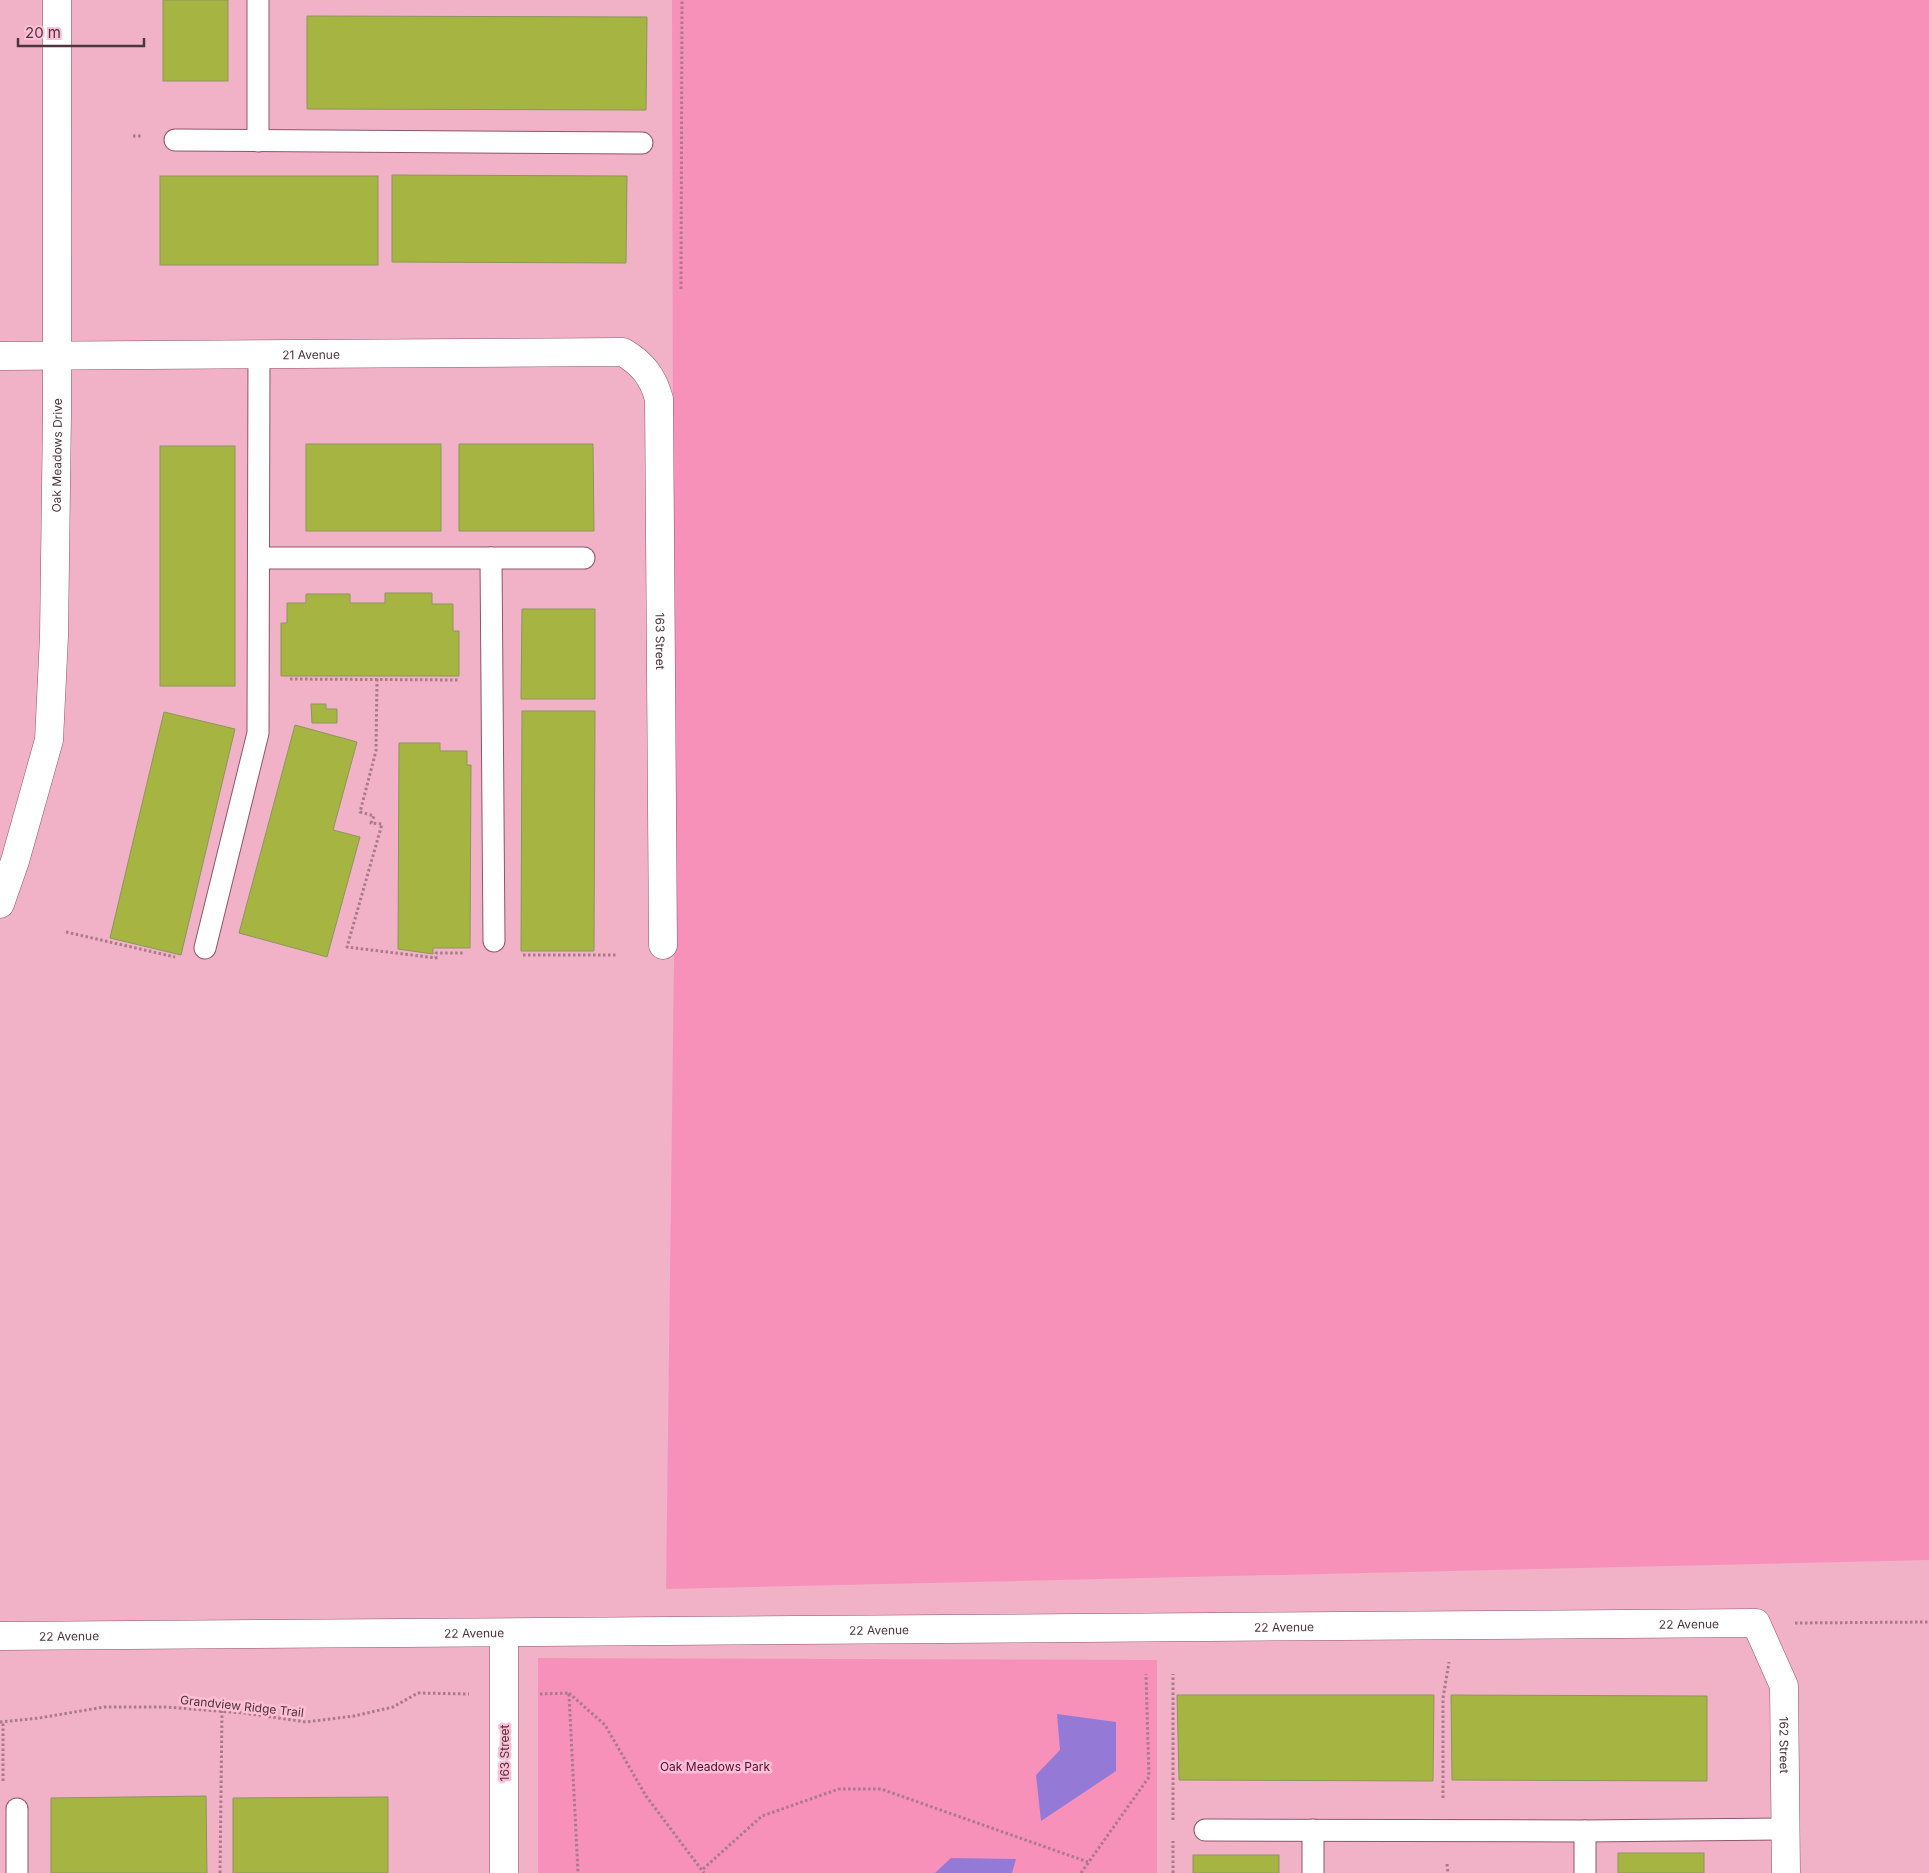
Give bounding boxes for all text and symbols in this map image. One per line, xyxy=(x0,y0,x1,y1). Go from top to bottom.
scale bar xyxy=(18,15,144,47)
text: 20 m xyxy=(25,23,61,42)
street label: 21 Avenue xyxy=(282,346,340,362)
street label: Oak Meadows Drive xyxy=(48,398,65,513)
street label: 163 Street xyxy=(653,612,668,670)
street label: 22 Avenue xyxy=(1659,1616,1719,1631)
street label: 22 Avenue xyxy=(1254,1619,1314,1634)
street label: 22 Avenue xyxy=(849,1622,909,1637)
street label: 22 Avenue xyxy=(444,1625,504,1640)
street label: 22 Avenue xyxy=(39,1628,99,1643)
street label: Grandview Ridge Trail xyxy=(179,1692,305,1720)
street label: 162 Street xyxy=(1777,1716,1792,1774)
street label: 163 Street xyxy=(497,1724,512,1781)
park label: Oak Meadows Park xyxy=(660,1759,770,1774)

